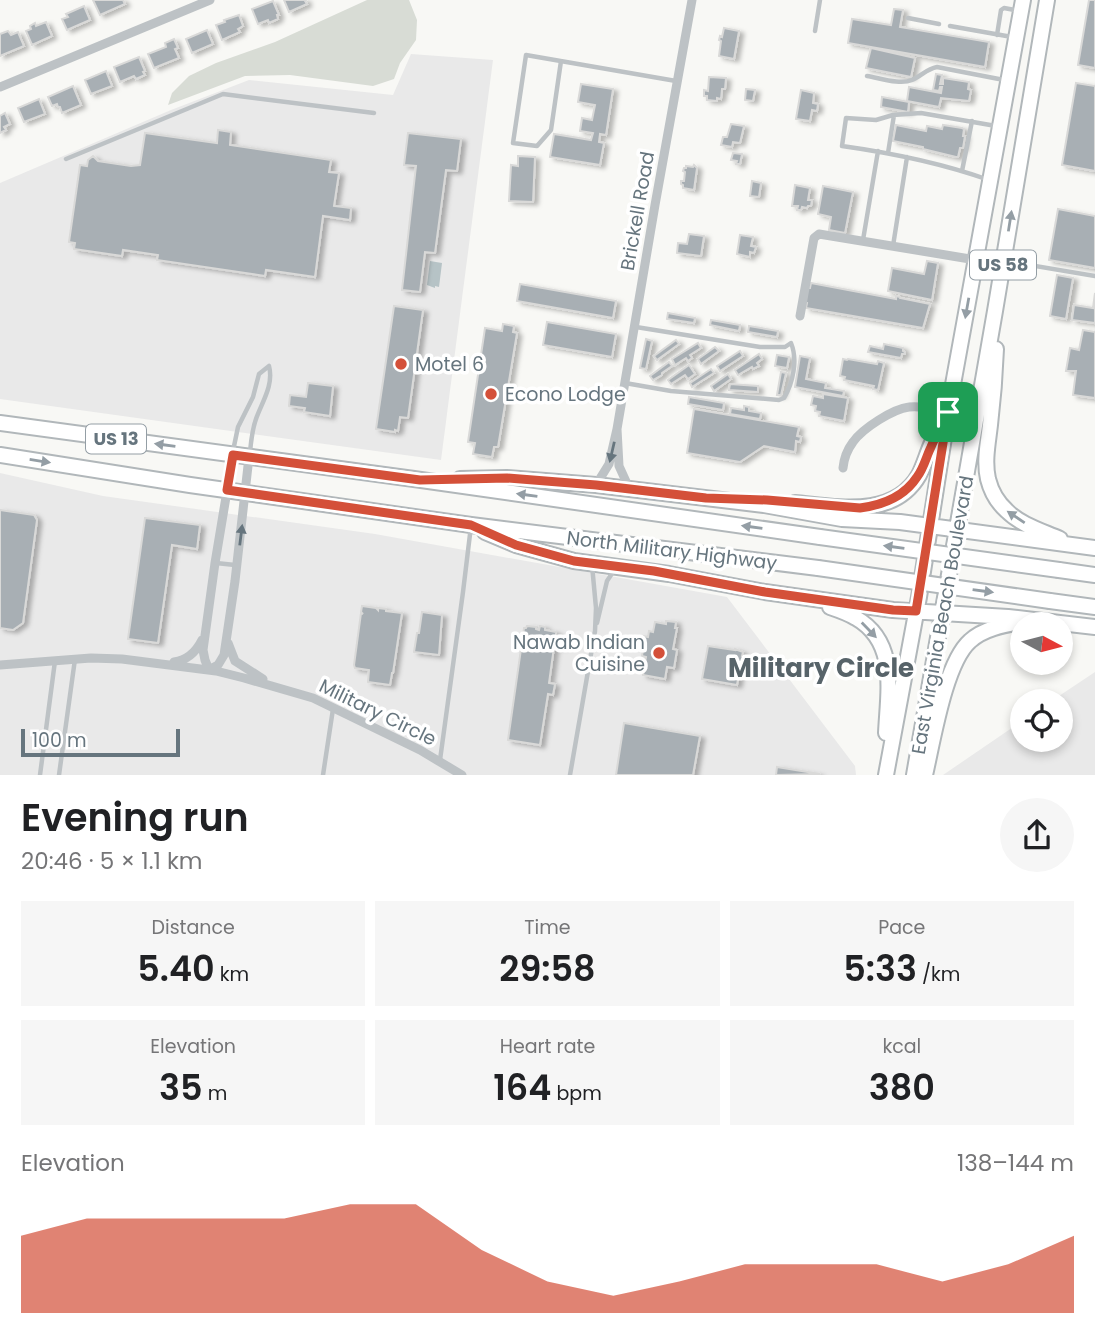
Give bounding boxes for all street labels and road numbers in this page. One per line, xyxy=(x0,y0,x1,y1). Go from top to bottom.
street label: Brickell Road xyxy=(614,149,661,273)
road number: US 58 xyxy=(970,250,1036,279)
road number: US 13 xyxy=(86,424,146,454)
street label: East Virginia Beach Boulevard xyxy=(905,474,980,756)
street label: North Military Highway xyxy=(565,524,779,577)
street label: Military Circle xyxy=(315,672,441,753)

